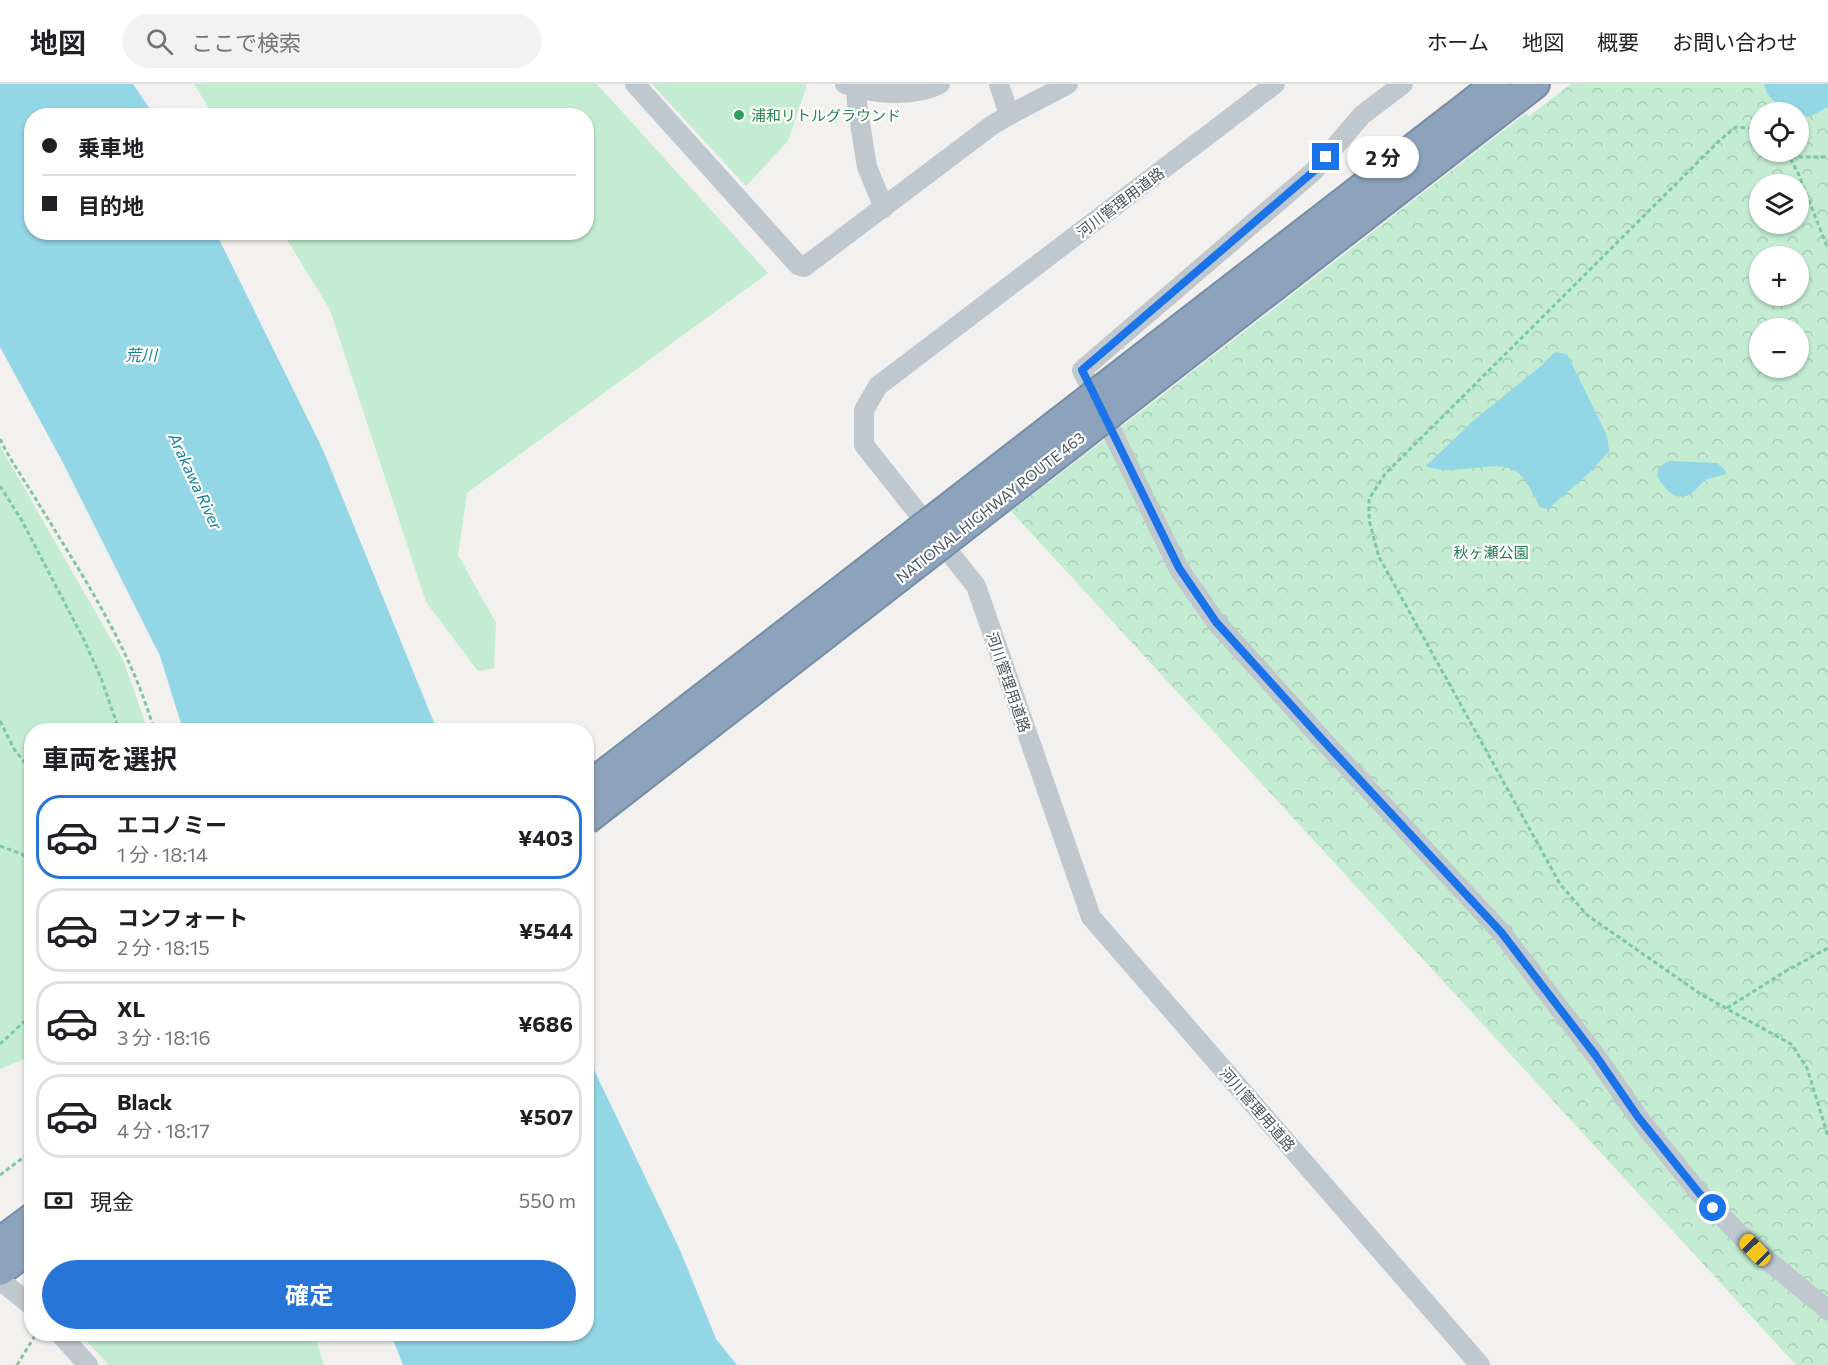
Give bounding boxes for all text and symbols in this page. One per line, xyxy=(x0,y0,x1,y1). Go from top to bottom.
search box xyxy=(122,14,542,68)
text: 地図 xyxy=(30,25,86,59)
icon: search xyxy=(143,25,176,58)
text: ここで検索 xyxy=(191,29,301,56)
text: ホーム xyxy=(1427,29,1489,54)
text: 地図 xyxy=(1522,29,1564,54)
text: 概要 xyxy=(1597,29,1639,54)
text: お問い合わせ xyxy=(1672,29,1798,54)
map controls xyxy=(1749,102,1809,378)
button: locate xyxy=(1749,102,1809,162)
place label: 浦和リトルグラウンド xyxy=(751,106,901,124)
marker: 浦和リトルグラウンド xyxy=(732,108,746,122)
text: 乗車地 xyxy=(78,134,144,161)
callout: 2 分 xyxy=(1347,136,1419,178)
route end xyxy=(1312,143,1339,170)
text: 2 分 xyxy=(1365,145,1401,169)
street label: 河川管理用道路 xyxy=(1073,163,1167,241)
button: layers xyxy=(1749,174,1809,234)
text: 目的地 xyxy=(78,192,144,219)
button: + xyxy=(1749,246,1809,306)
button: − xyxy=(1749,318,1809,378)
water label: 荒川 xyxy=(125,345,159,364)
street label: NATIONAL HIGHWAY ROUTE 463 xyxy=(892,428,1088,586)
water label: Arakawa River xyxy=(165,429,227,533)
park label: 秋ヶ瀬公園 xyxy=(1453,543,1529,561)
street label: 河川管理用道路 xyxy=(983,629,1035,735)
text: 車両を選択 xyxy=(42,742,177,775)
icon: car xyxy=(45,810,99,864)
text: エコノミー xyxy=(117,811,227,838)
text: ¥403 xyxy=(518,824,573,851)
text: 1 分 · 18:14 xyxy=(117,842,208,866)
icon: car xyxy=(45,903,99,957)
text: コンフォート xyxy=(117,904,248,931)
text: ¥544 xyxy=(519,917,573,944)
text: 2 分 · 18:15 xyxy=(117,935,210,959)
text: XL xyxy=(117,995,145,1022)
icon: car xyxy=(45,996,99,1050)
text: ¥686 xyxy=(518,1010,573,1037)
text: 3 分 · 18:16 xyxy=(117,1025,211,1049)
street label: 河川管理用道路 xyxy=(1217,1063,1299,1155)
text: Black xyxy=(117,1088,172,1115)
icon: car xyxy=(45,1089,99,1143)
text: ¥507 xyxy=(519,1103,573,1130)
text: 4 分 · 18:17 xyxy=(117,1118,210,1142)
icon: cash xyxy=(42,1184,75,1217)
text: 現金 xyxy=(90,1188,134,1215)
text: 550 m xyxy=(519,1188,576,1212)
route start xyxy=(1699,1194,1726,1221)
car xyxy=(1736,1231,1774,1269)
button: 確定 xyxy=(42,1260,576,1329)

